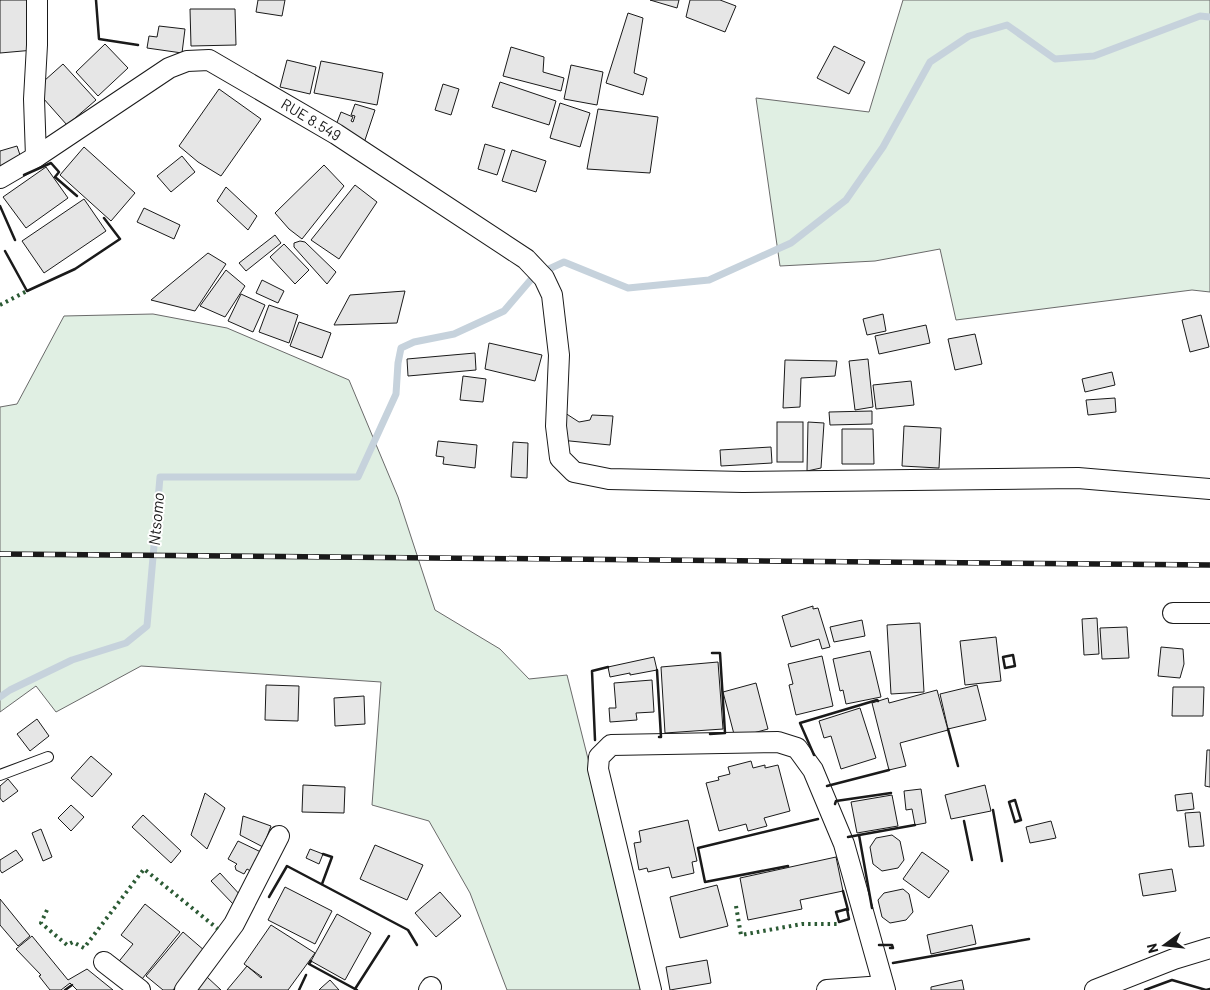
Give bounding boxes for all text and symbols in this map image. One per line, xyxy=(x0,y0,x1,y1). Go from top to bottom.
street label: RUE 8.549 xyxy=(278,94,345,144)
water label: Ntsomo xyxy=(144,492,167,546)
north arrow xyxy=(1140,920,1190,970)
text: N xyxy=(1143,942,1161,955)

